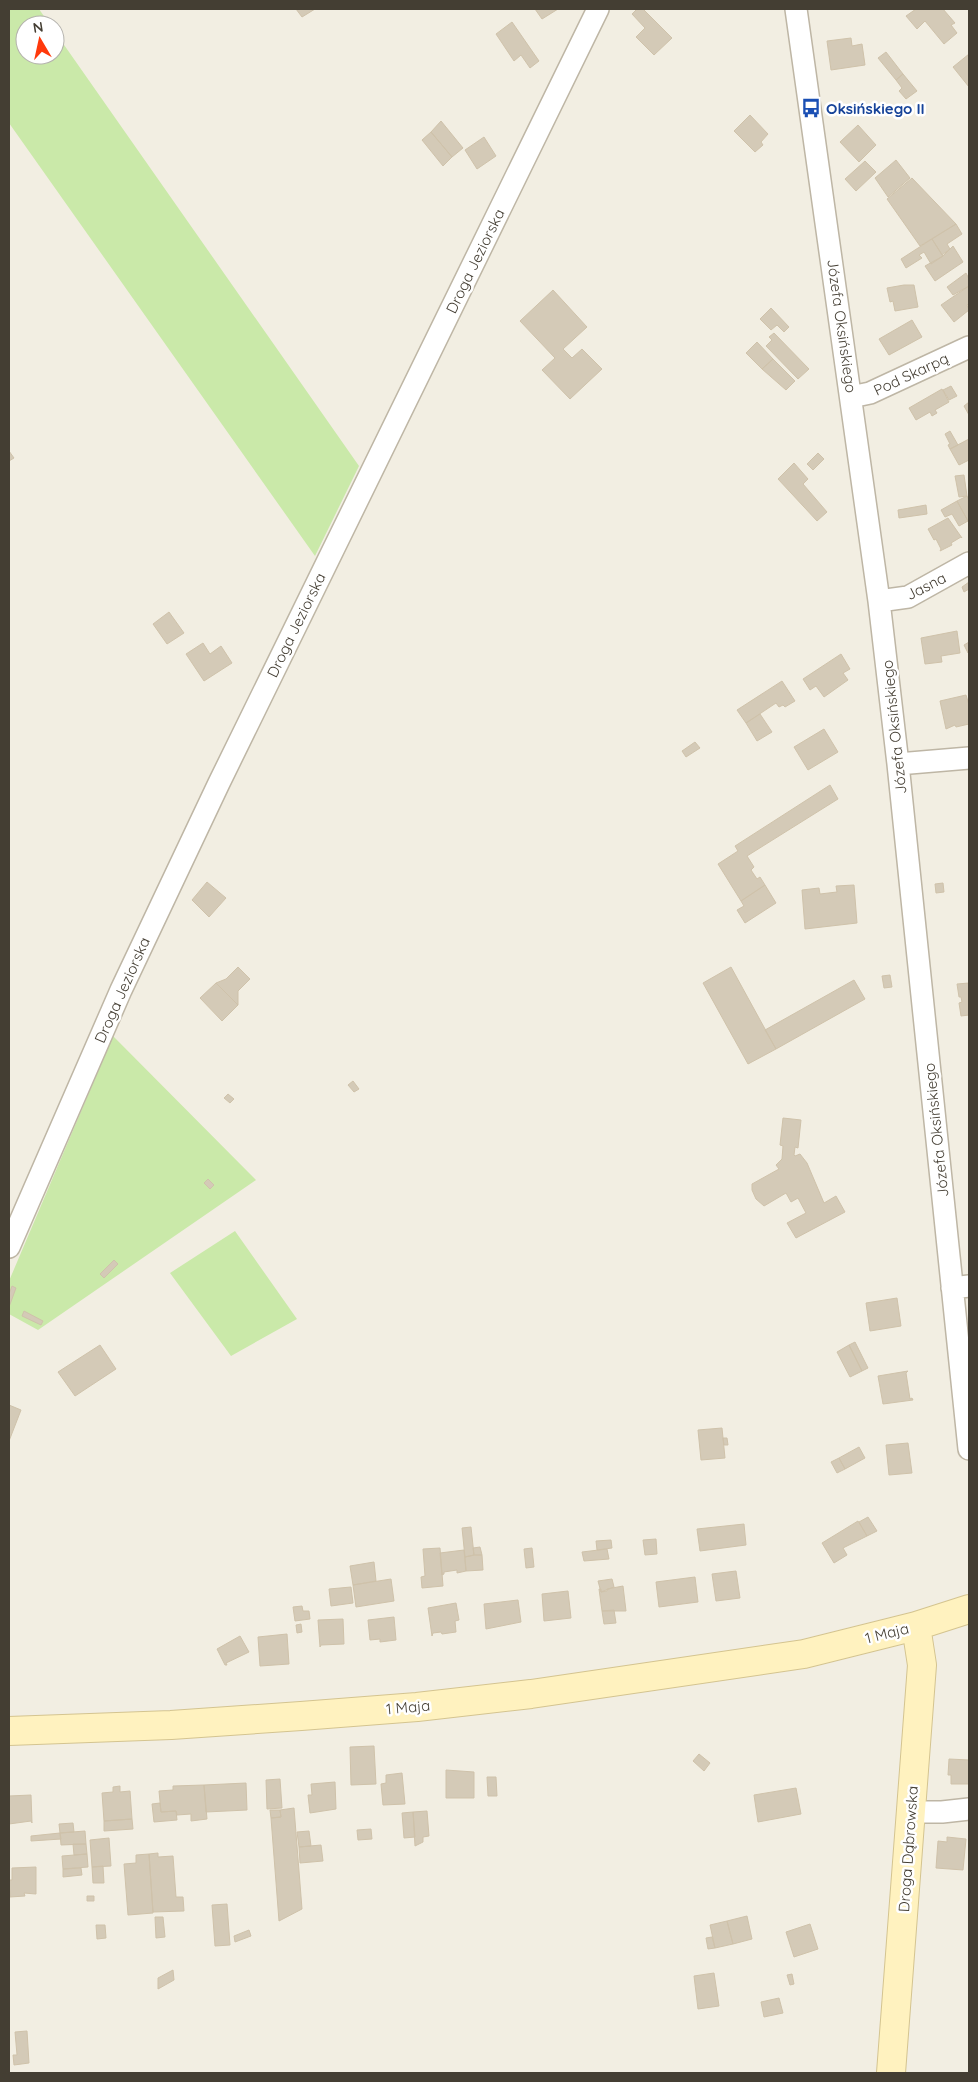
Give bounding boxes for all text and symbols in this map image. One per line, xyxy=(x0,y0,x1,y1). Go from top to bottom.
north arrow xyxy=(15,15,65,65)
text: N xyxy=(31,17,44,37)
bus stop icon: Oksińskiego II xyxy=(800,97,822,119)
place label: Oksińskiego II xyxy=(826,99,925,118)
street label: Droga Jeziorska xyxy=(441,206,509,316)
street label: Józefa Oksińskiego xyxy=(823,258,861,394)
street label: Pod Skarpą xyxy=(871,348,951,400)
street label: Jasna xyxy=(903,568,949,604)
street label: Droga Jeziorska xyxy=(262,570,330,680)
street label: Józefa Oksińskiego xyxy=(878,659,910,795)
street label: Droga Jeziorska xyxy=(90,934,154,1046)
street label: Józefa Oksińskiego xyxy=(920,1062,952,1198)
street label: 1 Maja xyxy=(863,1618,911,1648)
street label: 1 Maja xyxy=(385,1696,431,1718)
street label: Droga Dąbrowska xyxy=(894,1785,922,1913)

